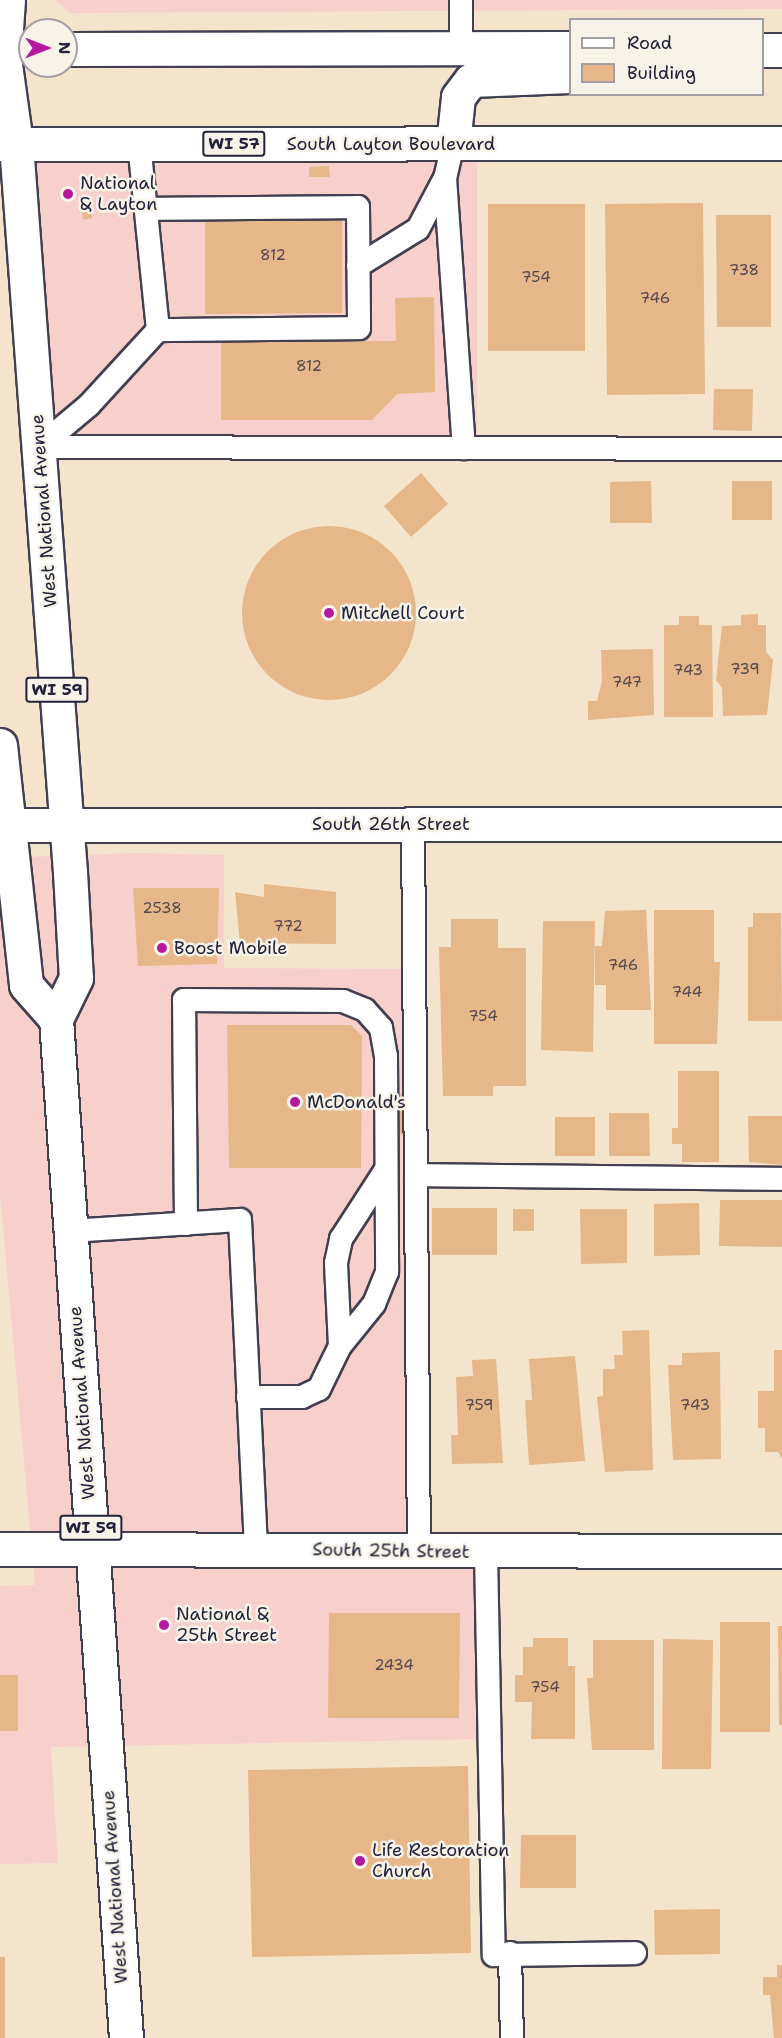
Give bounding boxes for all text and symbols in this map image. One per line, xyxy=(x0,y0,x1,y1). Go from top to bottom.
north arrow xyxy=(18,18,78,78)
legend xyxy=(569,18,764,96)
text: Road xyxy=(627,31,672,55)
text: N xyxy=(54,42,75,54)
text: Building xyxy=(627,61,696,85)
road number: WI 57 xyxy=(201,131,267,157)
street label: South Layton Boulevard xyxy=(287,133,495,155)
place label: National & Layton xyxy=(80,173,157,216)
marker: National & Layton xyxy=(61,187,75,201)
house number: 812 xyxy=(260,247,286,265)
house number: 738 xyxy=(729,262,759,280)
house number: 754 xyxy=(521,269,551,287)
house number: 746 xyxy=(640,290,670,308)
house number: 812 xyxy=(296,358,322,376)
street label: West National Avenue xyxy=(26,414,62,608)
place label: Mitchell Court xyxy=(341,602,465,624)
marker: Mitchell Court xyxy=(322,606,336,620)
house number: 739 xyxy=(730,661,760,679)
house number: 743 xyxy=(673,662,703,680)
house number: 747 xyxy=(612,674,642,692)
road number: WI 59 xyxy=(24,677,90,703)
street label: South 26th Street xyxy=(312,813,470,835)
house number: 2538 xyxy=(142,900,182,918)
house number: 772 xyxy=(273,918,303,936)
place label: Boost Mobile xyxy=(174,937,288,959)
marker: Boost Mobile xyxy=(155,941,169,955)
house number: 746 xyxy=(608,957,638,975)
house number: 744 xyxy=(672,984,702,1002)
house number: 754 xyxy=(468,1008,498,1026)
place label: McDonald's xyxy=(307,1091,406,1113)
marker: McDonald's xyxy=(288,1095,302,1109)
street label: West National Avenue xyxy=(64,1306,100,1500)
house number: 759 xyxy=(465,1397,493,1415)
house number: 743 xyxy=(680,1397,710,1415)
road number: WI 59 xyxy=(58,1515,124,1541)
street label: South 25th Street xyxy=(312,1539,470,1563)
place label: National & 25th Street xyxy=(176,1604,277,1646)
marker: National & 25th Street xyxy=(157,1618,171,1632)
house number: 2434 xyxy=(374,1657,414,1675)
house number: 754 xyxy=(530,1679,560,1697)
street label: West National Avenue xyxy=(97,1790,133,1984)
place label: Life Restoration Church xyxy=(372,1840,509,1882)
marker: Life Restoration Church xyxy=(353,1854,367,1868)

